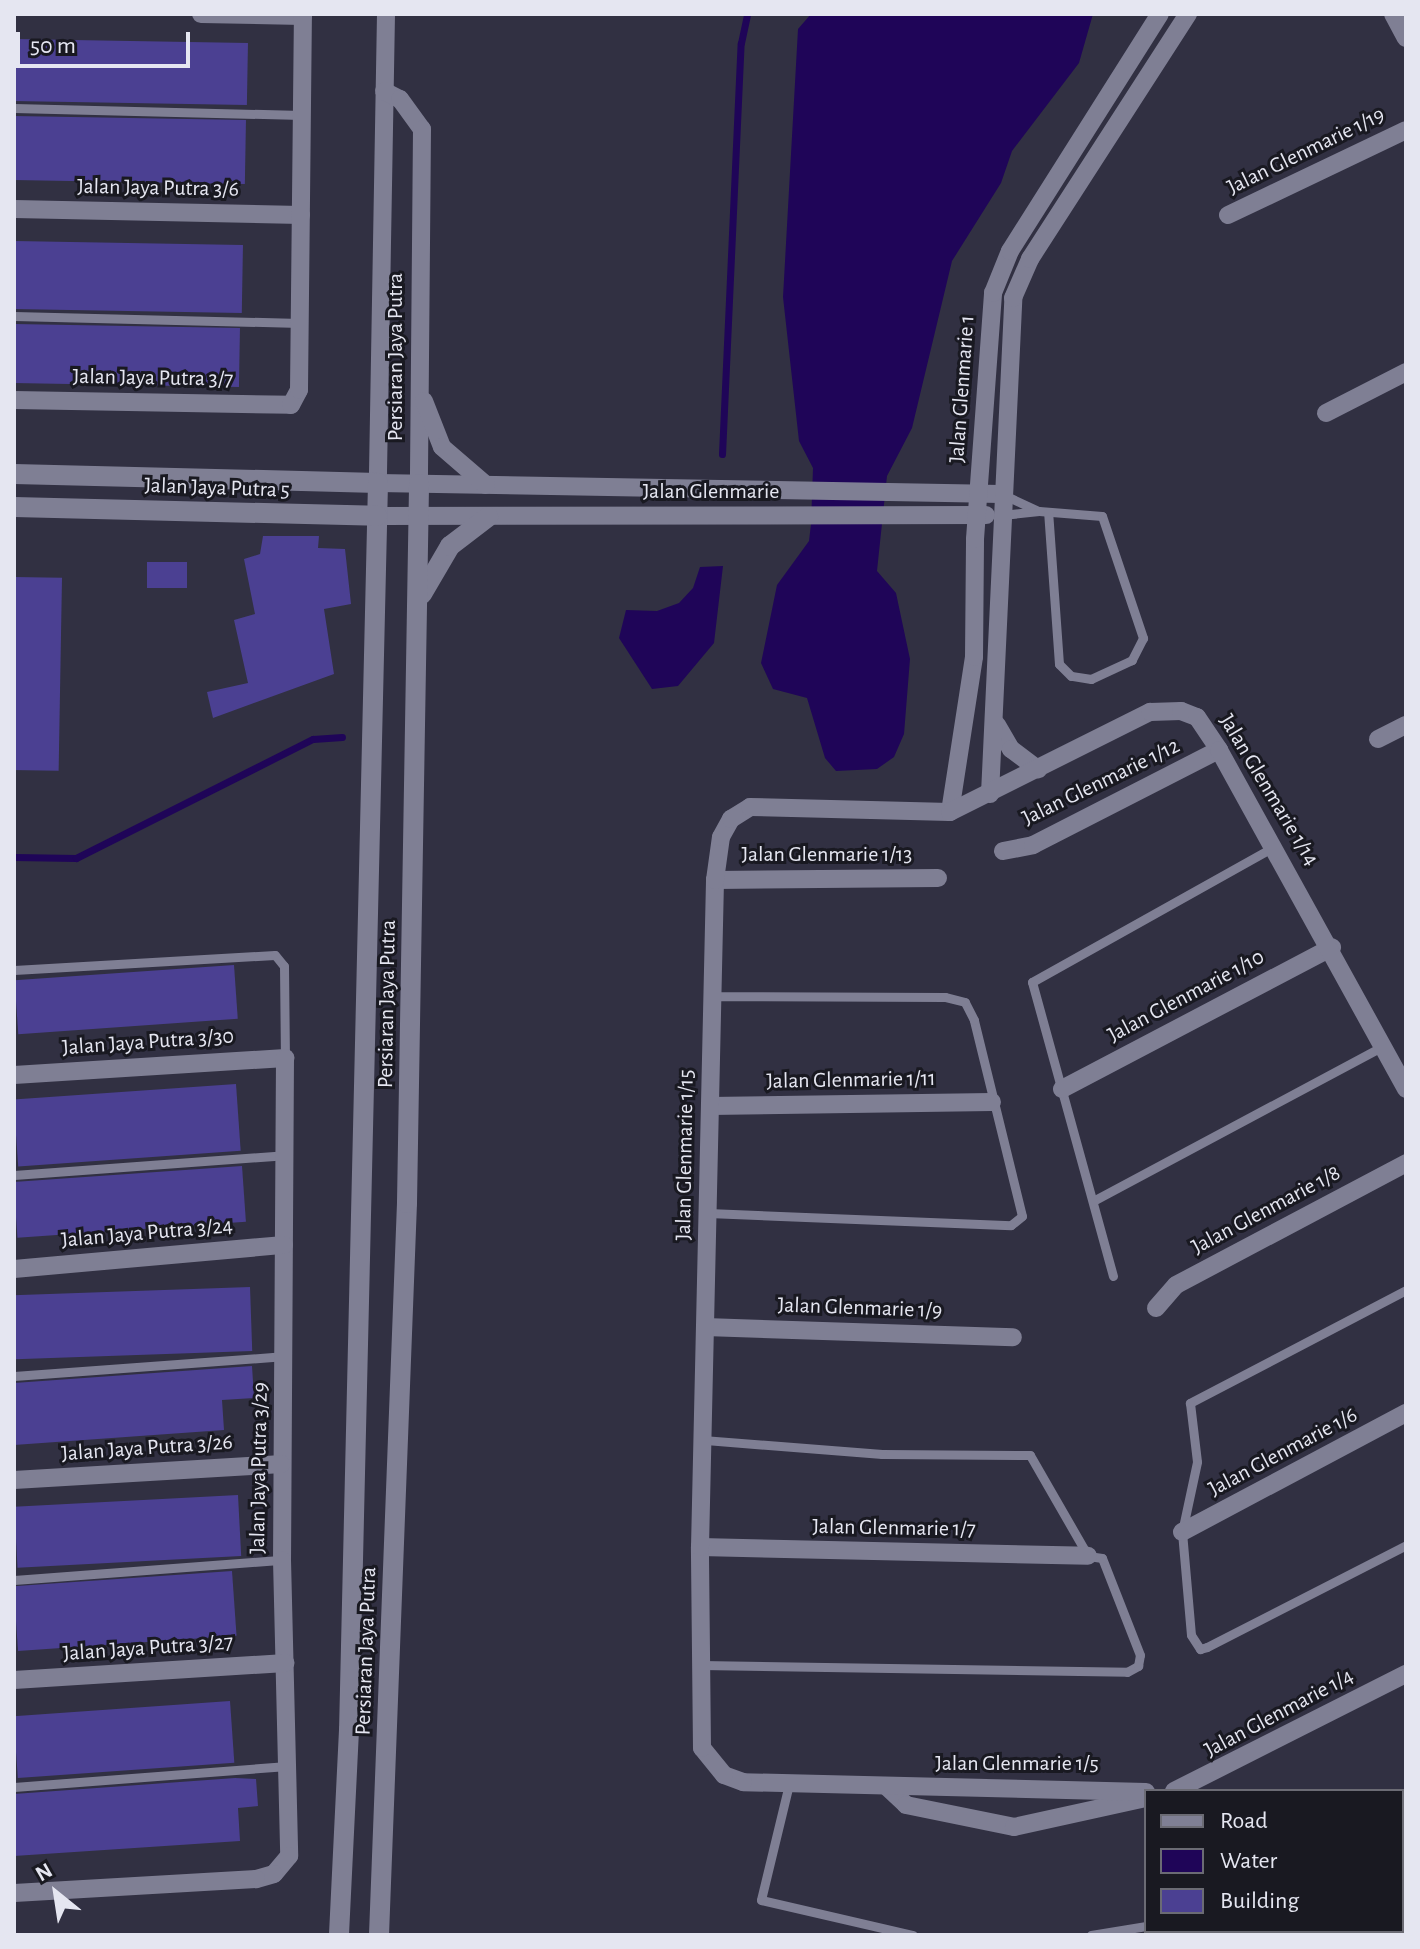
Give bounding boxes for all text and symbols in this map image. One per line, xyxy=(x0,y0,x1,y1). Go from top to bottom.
scale bar xyxy=(20,16,194,66)
text: 50 m xyxy=(30,34,76,58)
street label: Jalan Glenmarie 1/19 xyxy=(1223,101,1389,201)
street label: Jalan Jaya Putra 3/6 xyxy=(77,173,239,203)
street label: Persiaran Jaya Putra xyxy=(383,273,409,441)
street label: Jalan Glenmarie 1 xyxy=(944,314,980,464)
street label: Jalan Jaya Putra 3/7 xyxy=(72,363,234,393)
street label: Jalan Jaya Putra 5 xyxy=(144,472,290,504)
street label: Jalan Glenmarie xyxy=(643,479,779,505)
street label: Jalan Glenmarie 1/14 xyxy=(1213,709,1325,871)
street label: Jalan Glenmarie 1/12 xyxy=(1018,732,1184,832)
street label: Jalan Glenmarie 1/13 xyxy=(742,842,912,868)
street label: Persiaran Jaya Putra xyxy=(372,920,402,1088)
street label: Jalan Glenmarie 1/10 xyxy=(1103,944,1269,1048)
street label: Jalan Jaya Putra 3/30 xyxy=(61,1023,235,1061)
street label: Jalan Glenmarie 1/11 xyxy=(766,1065,936,1095)
street label: Jalan Glenmarie 1/15 xyxy=(670,1069,700,1241)
street label: Jalan Glenmarie 1/8 xyxy=(1187,1160,1345,1260)
street label: Jalan Jaya Putra 3/24 xyxy=(60,1212,234,1254)
street label: Jalan Glenmarie 1/9 xyxy=(777,1292,943,1324)
street label: Jalan Jaya Putra 3/29 xyxy=(244,1382,274,1554)
street label: Jalan Glenmarie 1/6 xyxy=(1204,1402,1362,1502)
street label: Jalan Jaya Putra 3/26 xyxy=(60,1429,234,1467)
street label: Jalan Glenmarie 1/7 xyxy=(812,1513,976,1543)
street label: Persiaran Jaya Putra xyxy=(350,1566,382,1736)
street label: Jalan Jaya Putra 3/27 xyxy=(62,1629,234,1667)
street label: Jalan Glenmarie 1/4 xyxy=(1200,1663,1358,1763)
street label: Jalan Glenmarie 1/5 xyxy=(935,1751,1099,1777)
legend xyxy=(1144,1789,1404,1933)
text: Road xyxy=(1220,1809,1268,1833)
text: Water xyxy=(1220,1849,1277,1873)
north arrow xyxy=(16,1853,96,1933)
text: N xyxy=(32,1859,56,1886)
text: Building xyxy=(1220,1889,1299,1913)

